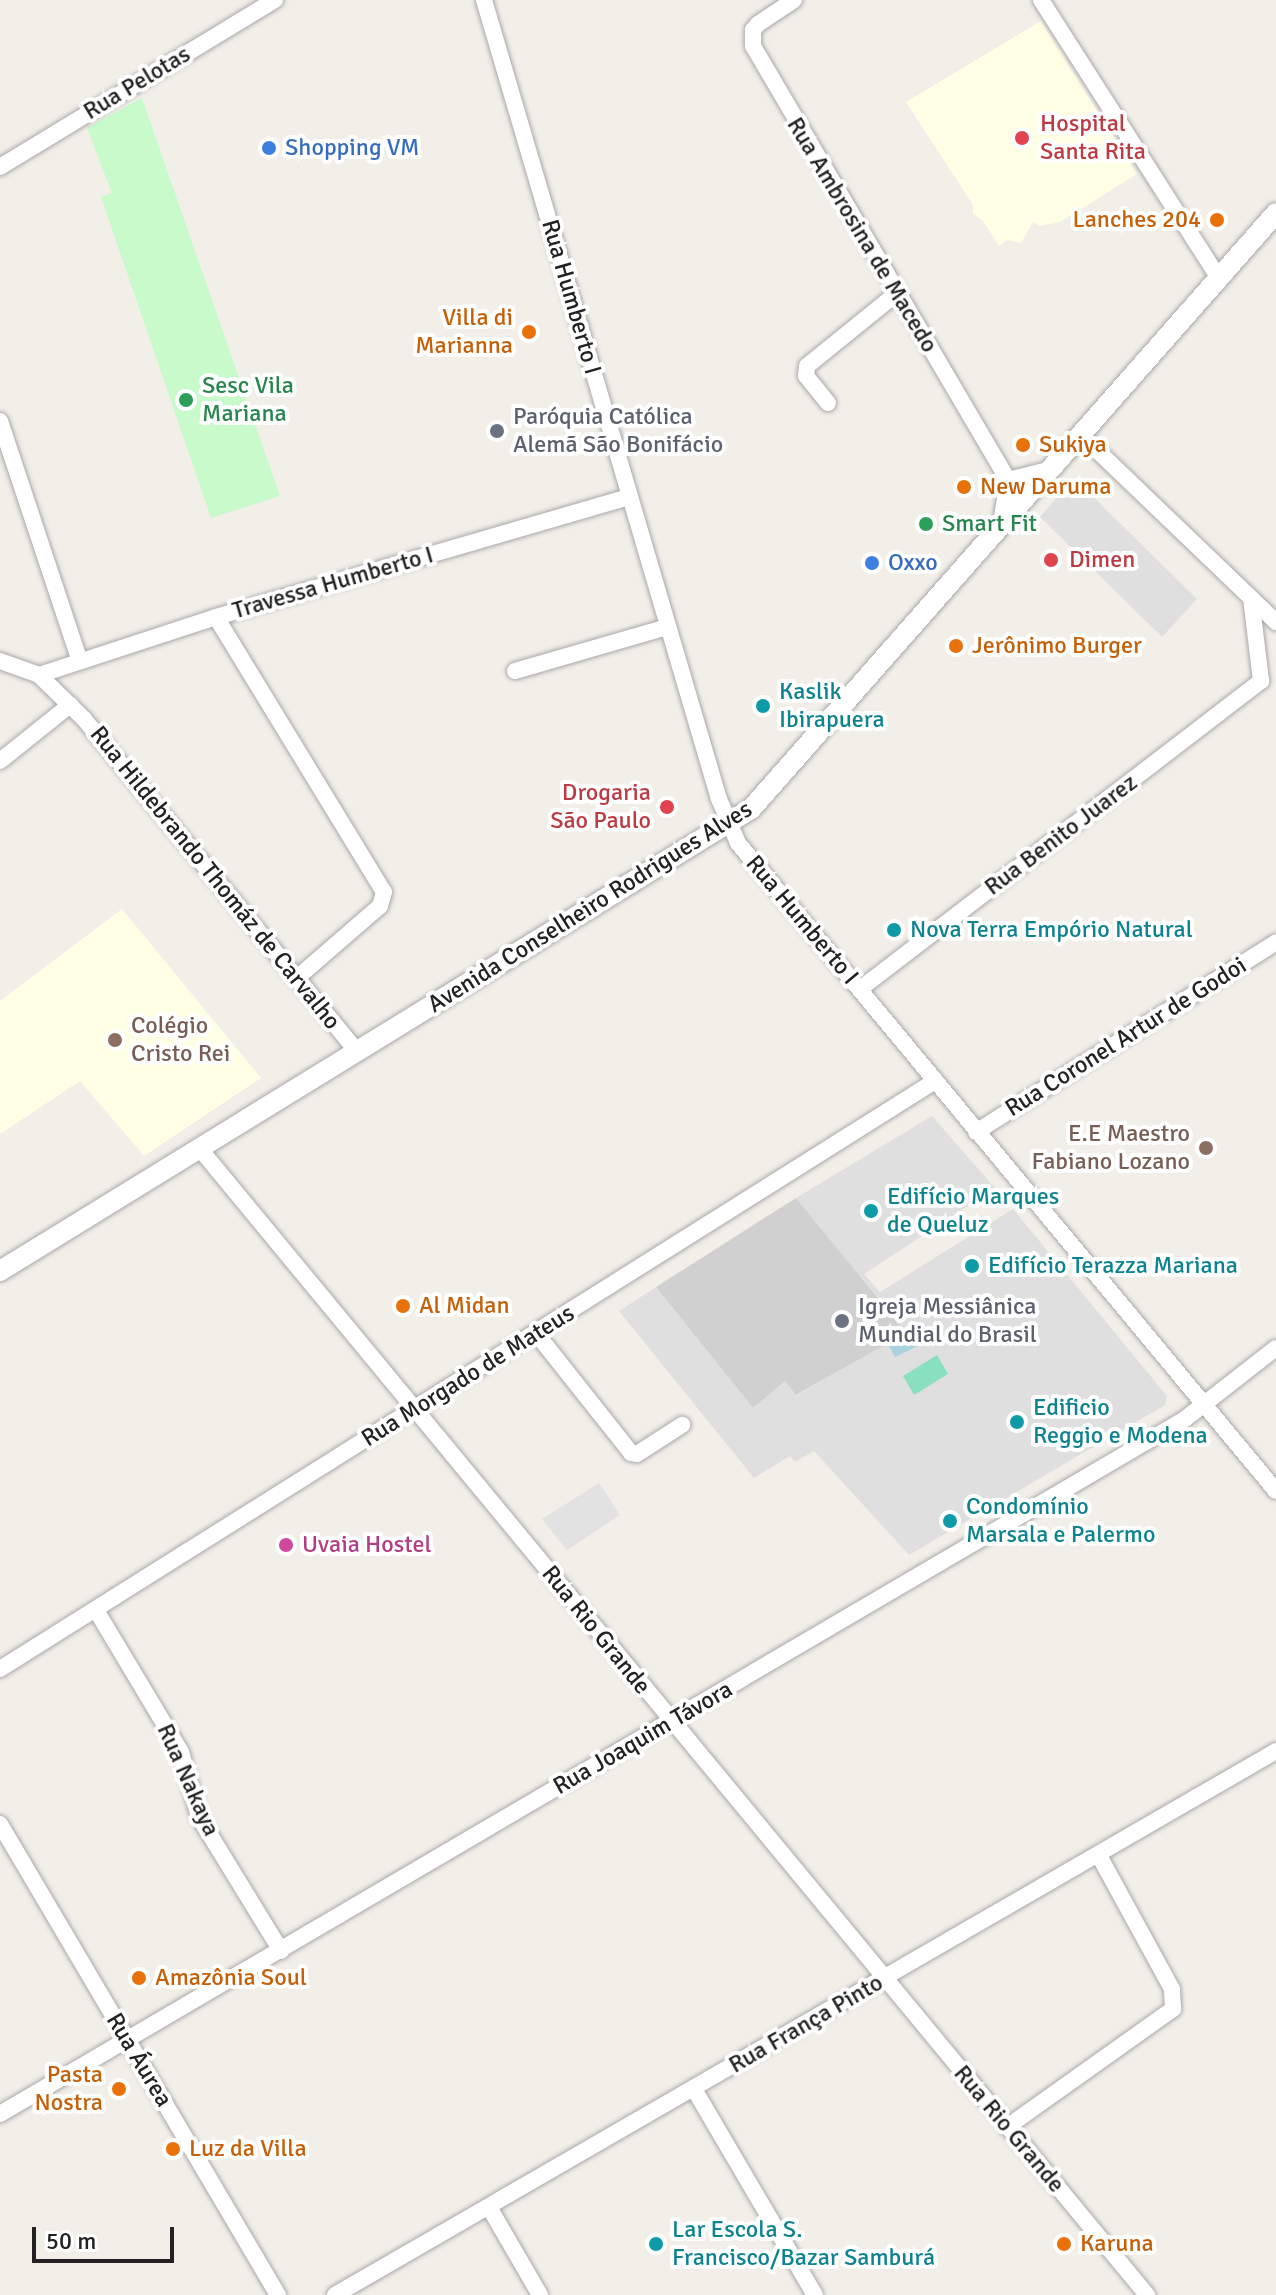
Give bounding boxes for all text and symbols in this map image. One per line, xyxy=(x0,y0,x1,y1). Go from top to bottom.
street label: Rua Pelotas xyxy=(78,40,196,126)
place label: Hospital Santa Rita xyxy=(1040,110,1146,166)
street label: Rua Ambrosina de Macedo xyxy=(780,112,944,358)
marker: Hospital Santa Rita xyxy=(1011,127,1033,149)
place label: Shopping VM xyxy=(285,134,419,162)
marker: Shopping VM xyxy=(260,139,278,157)
place label: Lanches 204 xyxy=(1072,206,1201,234)
marker: Lanches 204 xyxy=(1208,211,1226,229)
street label: Rua Humberto I xyxy=(535,216,607,378)
place label: Villa di Marianna xyxy=(415,304,513,360)
marker: Villa di Marianna xyxy=(520,323,538,341)
place label: Sesc Vila Mariana xyxy=(202,372,294,428)
marker: Sesc Vila Mariana xyxy=(177,391,195,409)
place label: Paróquia Católica Alemã São Bonifácio xyxy=(513,403,723,459)
marker: Paróquia Católica Alemã São Bonifácio xyxy=(488,422,506,440)
place label: Sukiya xyxy=(1039,431,1107,459)
marker: Sukiya xyxy=(1014,436,1032,454)
place label: New Daruma xyxy=(980,473,1111,501)
marker: New Daruma xyxy=(955,478,973,496)
place label: Smart Fit xyxy=(942,510,1037,538)
marker: Smart Fit xyxy=(917,515,935,533)
street label: Travessa Humberto I xyxy=(229,541,437,625)
place label: Dimen xyxy=(1069,546,1135,574)
place label: Oxxo xyxy=(888,549,938,577)
marker: Dimen xyxy=(1040,549,1062,571)
marker: Oxxo xyxy=(863,554,881,572)
place label: Jerônimo Burger xyxy=(972,632,1142,660)
marker: Jerônimo Burger xyxy=(947,637,965,655)
place label: Kaslik Ibirapuera xyxy=(779,678,885,734)
marker: Kaslik Ibirapuera xyxy=(754,697,772,715)
street label: Rua Hildebrando Thomáz de Carvalho xyxy=(84,720,346,1036)
street label: Rua Benito Juarez xyxy=(979,768,1143,902)
place label: Drogaria São Paulo xyxy=(550,779,651,835)
street label: Avenida Conselheiro Rodrigues Alves xyxy=(423,795,757,1019)
marker: Drogaria São Paulo xyxy=(658,798,676,816)
street label: Rua Humberto I xyxy=(740,850,864,990)
place label: Nova Terra Empório Natural xyxy=(910,916,1193,944)
marker: Nova Terra Empório Natural xyxy=(885,921,903,939)
street label: Rua Coronel Artur de Godoi xyxy=(1000,951,1252,1123)
place label: Colégio Cristo Rei xyxy=(131,1012,230,1068)
marker: Colégio Cristo Rei xyxy=(106,1031,124,1049)
place label: E.E Maestro Fabiano Lozano xyxy=(1031,1120,1190,1176)
marker: E.E Maestro Fabiano Lozano xyxy=(1197,1139,1215,1157)
place label: Edifício Marques de Queluz xyxy=(887,1183,1059,1239)
marker: Edifício Marques de Queluz xyxy=(862,1202,880,1220)
place label: Edifício Terazza Mariana xyxy=(988,1252,1238,1280)
marker: Edifício Terazza Mariana xyxy=(963,1257,981,1275)
place label: Al Midan xyxy=(419,1292,510,1320)
place label: Igreja Messiânica Mundial do Brasil xyxy=(858,1293,1037,1349)
marker: Al Midan xyxy=(394,1297,412,1315)
street label: Rua Morgado de Mateus xyxy=(356,1299,580,1453)
marker: Igreja Messiânica Mundial do Brasil xyxy=(833,1312,851,1330)
place label: Edificio Reggio e Modena xyxy=(1033,1394,1208,1450)
marker: Edificio Reggio e Modena xyxy=(1008,1413,1026,1431)
place label: Condomínio Marsala e Palermo xyxy=(966,1493,1155,1549)
marker: Condomínio Marsala e Palermo xyxy=(941,1512,959,1530)
place label: Uvaia Hostel xyxy=(302,1531,432,1559)
marker: Uvaia Hostel xyxy=(277,1536,295,1554)
street label: Rua Rio Grande xyxy=(535,1560,657,1700)
street label: Rua Joaquim Távora xyxy=(548,1675,738,1801)
street label: Rua Nakaya xyxy=(150,1719,226,1841)
place label: Amazônia Soul xyxy=(155,1964,307,1992)
street label: Rua França Pinto xyxy=(724,1968,888,2080)
marker: Amazônia Soul xyxy=(130,1969,148,1987)
street label: Rua Áurea xyxy=(100,2008,178,2112)
street label: Rua Rio Grande xyxy=(947,2060,1071,2198)
place label: Pasta Nostra xyxy=(34,2061,103,2117)
marker: Pasta Nostra xyxy=(110,2080,128,2098)
place label: Luz da Villa xyxy=(189,2135,307,2163)
marker: Luz da Villa xyxy=(164,2140,182,2158)
scale bar xyxy=(36,2211,178,2261)
place label: Lar Escola S. Francisco/Bazar Samburá xyxy=(672,2216,935,2272)
text: 50 m xyxy=(46,2226,96,2256)
place label: Karuna xyxy=(1080,2230,1154,2258)
marker: Lar Escola S. Francisco/Bazar Samburá xyxy=(647,2235,665,2253)
marker: Karuna xyxy=(1055,2235,1073,2253)

